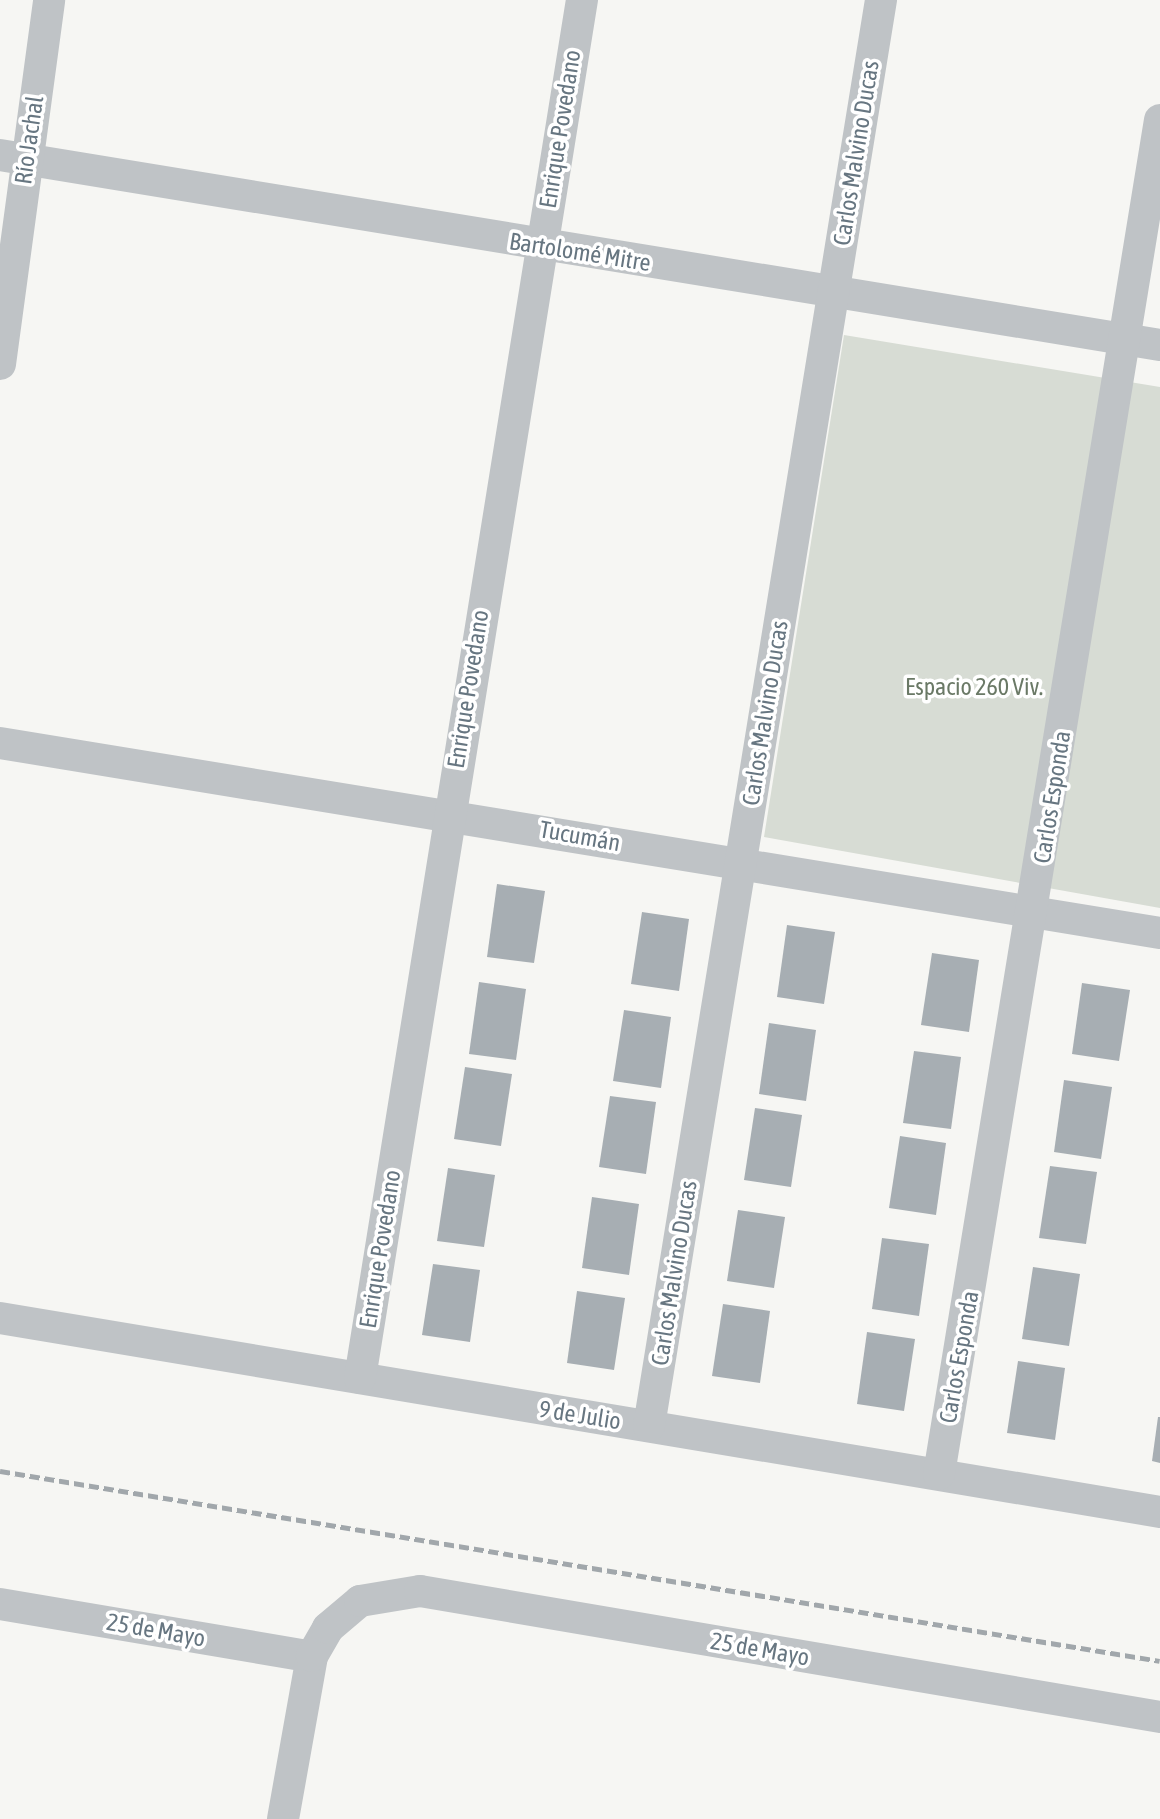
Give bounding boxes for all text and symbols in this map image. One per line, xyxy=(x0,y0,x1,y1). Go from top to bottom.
street label: Enrique Povedano xyxy=(533,48,587,210)
street label: Carlos Malvino Ducas xyxy=(827,59,885,247)
street label: Río Jachal xyxy=(9,94,49,186)
street label: Bartolomé Mitre xyxy=(507,227,653,277)
street label: Enrique Povedano xyxy=(441,608,495,770)
street label: Carlos Malvino Ducas xyxy=(736,619,794,807)
park label: Espacio 260 Viv. xyxy=(905,673,1043,701)
street label: Carlos Esponda xyxy=(1027,729,1077,865)
street label: Tucumán xyxy=(537,815,623,857)
street label: Enrique Povedano xyxy=(353,1168,407,1330)
street label: Carlos Malvino Ducas xyxy=(645,1179,703,1367)
street label: Carlos Esponda xyxy=(933,1289,985,1425)
street label: 9 de Julio xyxy=(537,1394,623,1436)
street label: 25 de Mayo xyxy=(104,1607,208,1653)
street label: 25 de Mayo xyxy=(708,1626,812,1672)

